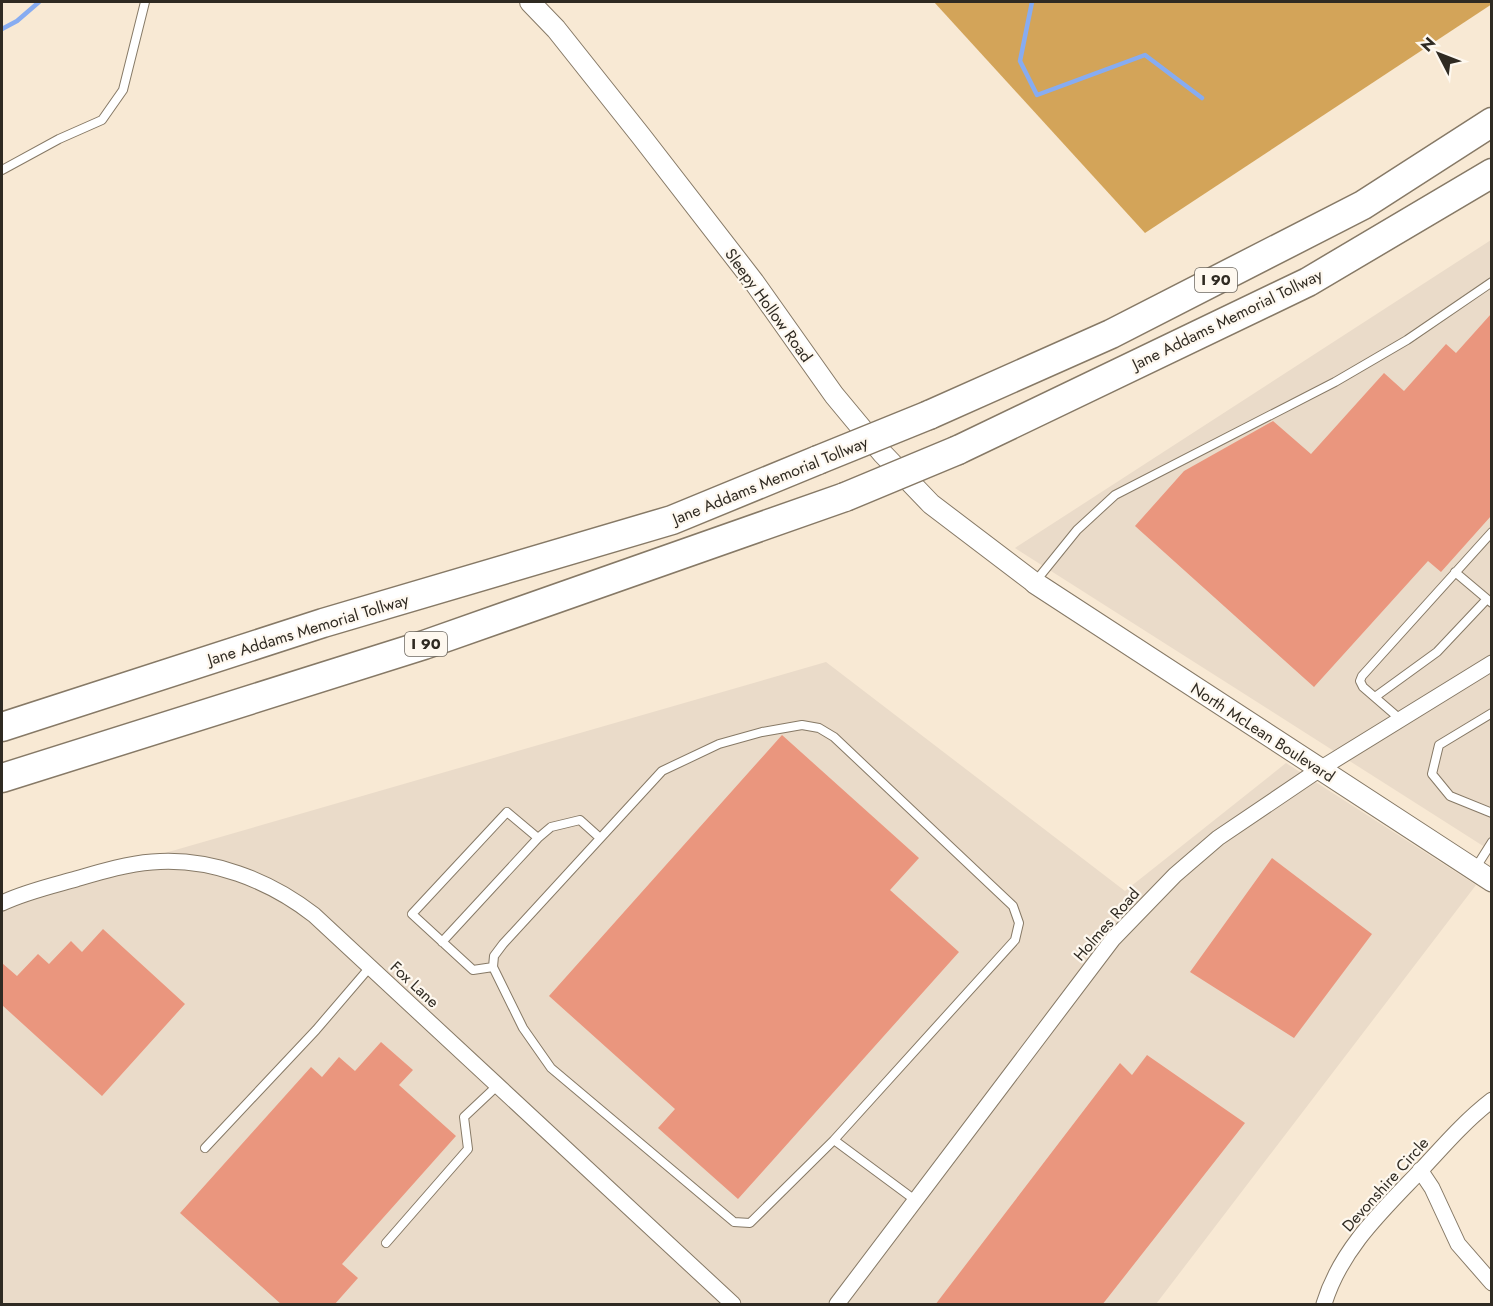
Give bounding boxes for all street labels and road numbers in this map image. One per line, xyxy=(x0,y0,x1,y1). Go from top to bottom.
street label: Sleepy Hollow Road xyxy=(719,244,818,367)
street label: Jane Addams Memorial Tollway xyxy=(1126,263,1327,376)
road number: I 90 xyxy=(1195,268,1237,292)
street label: Jane Addams Memorial Tollway xyxy=(667,430,872,531)
street label: Jane Addams Memorial Tollway xyxy=(203,588,412,672)
road number: I 90 xyxy=(405,632,447,656)
street label: North McLean Boulevard xyxy=(1186,677,1339,788)
street label: Holmes Road xyxy=(1068,883,1145,966)
street label: Fox Lane xyxy=(385,956,444,1013)
street label: Devonshire Circle xyxy=(1337,1132,1434,1237)

